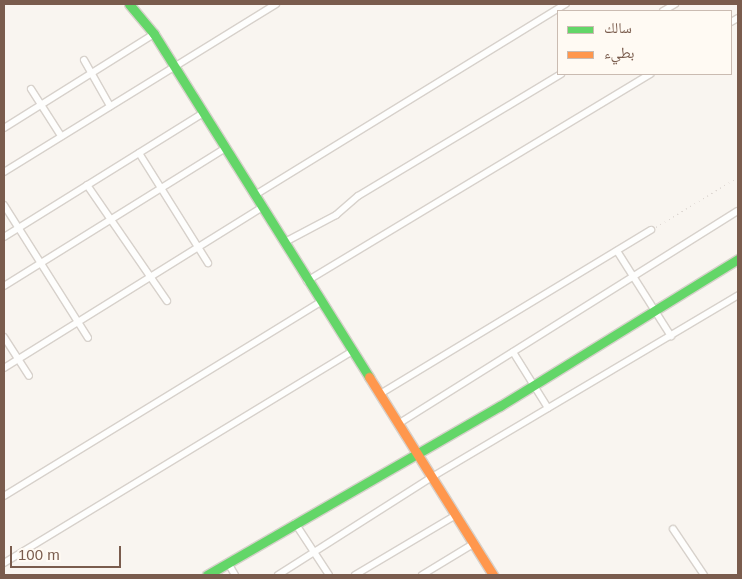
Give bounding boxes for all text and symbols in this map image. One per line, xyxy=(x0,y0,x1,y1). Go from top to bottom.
legend xyxy=(557,10,732,75)
text: سالك xyxy=(604,19,632,36)
text: بطيء xyxy=(604,44,634,61)
scale bar xyxy=(12,536,124,568)
text: 100 m xyxy=(18,546,60,563)

